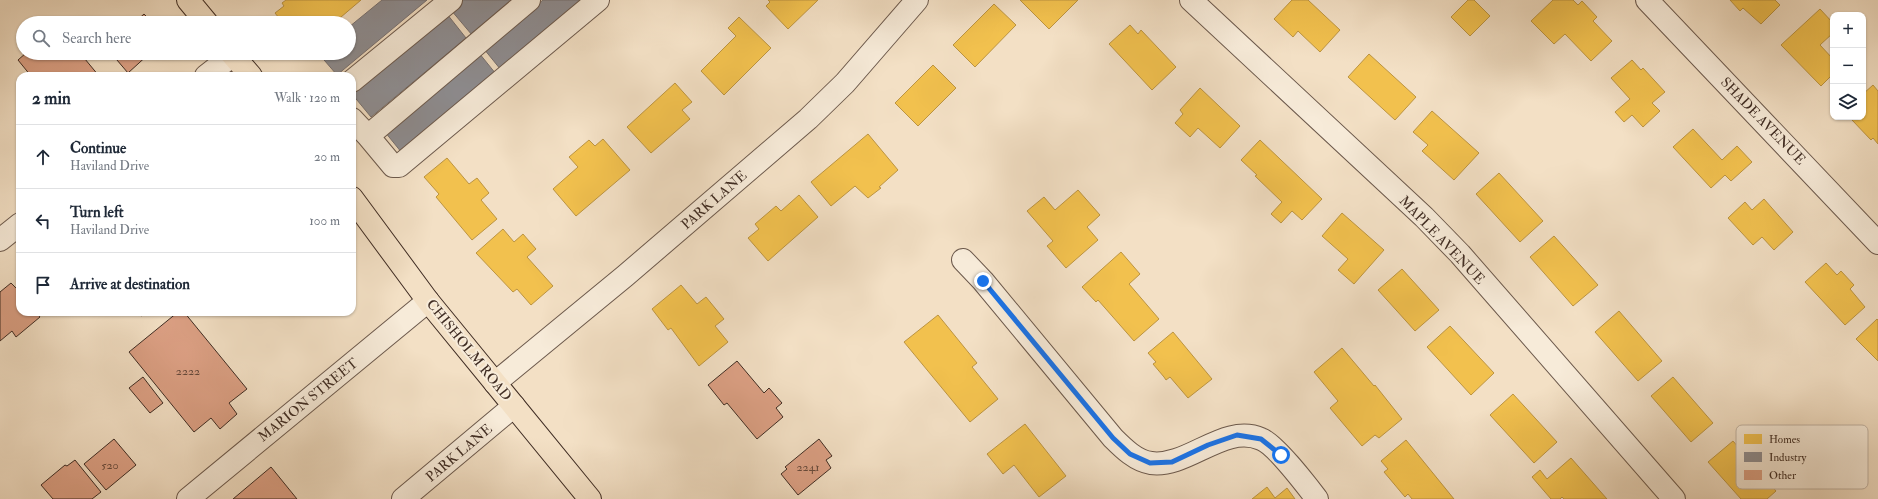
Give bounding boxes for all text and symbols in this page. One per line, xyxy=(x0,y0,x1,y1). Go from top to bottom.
map controls xyxy=(1830,12,1866,120)
button: + xyxy=(1830,12,1866,48)
search box xyxy=(16,16,356,60)
icon: search xyxy=(30,27,52,49)
text: Search here xyxy=(62,29,131,48)
button: − xyxy=(1830,48,1866,84)
street label: SHADE AVENUE xyxy=(1717,74,1809,168)
button: layers xyxy=(1830,84,1866,120)
text: 2 min xyxy=(32,88,71,109)
text: Walk · 120 m xyxy=(274,90,340,106)
text: Continue xyxy=(70,139,126,158)
icon: ahead xyxy=(32,146,54,168)
text: 20 m xyxy=(314,149,340,165)
text: Haviland Drive xyxy=(70,158,149,174)
street label: PARK LANE xyxy=(678,167,750,233)
street label: MAPLE AVENUE xyxy=(1396,192,1488,288)
text: Turn left xyxy=(70,203,124,222)
icon: left xyxy=(32,210,54,232)
text: 100 m xyxy=(309,213,340,229)
text: Haviland Drive xyxy=(70,222,149,238)
route end xyxy=(974,272,992,290)
icon: arrive xyxy=(32,274,54,296)
text: Arrive at destination xyxy=(70,275,190,294)
street label: CHISHOLM ROAD xyxy=(423,296,515,404)
street label: MARION STREET xyxy=(255,354,362,445)
house number: 2222 xyxy=(176,364,200,379)
street label: PARK LANE xyxy=(422,420,496,486)
legend xyxy=(1736,425,1868,489)
text: Homes xyxy=(1769,433,1800,446)
route start xyxy=(1272,446,1290,464)
text: Industry xyxy=(1769,451,1807,465)
house number: 520 xyxy=(101,458,119,473)
house number: 2241 xyxy=(797,460,819,475)
text: Other xyxy=(1769,469,1797,482)

